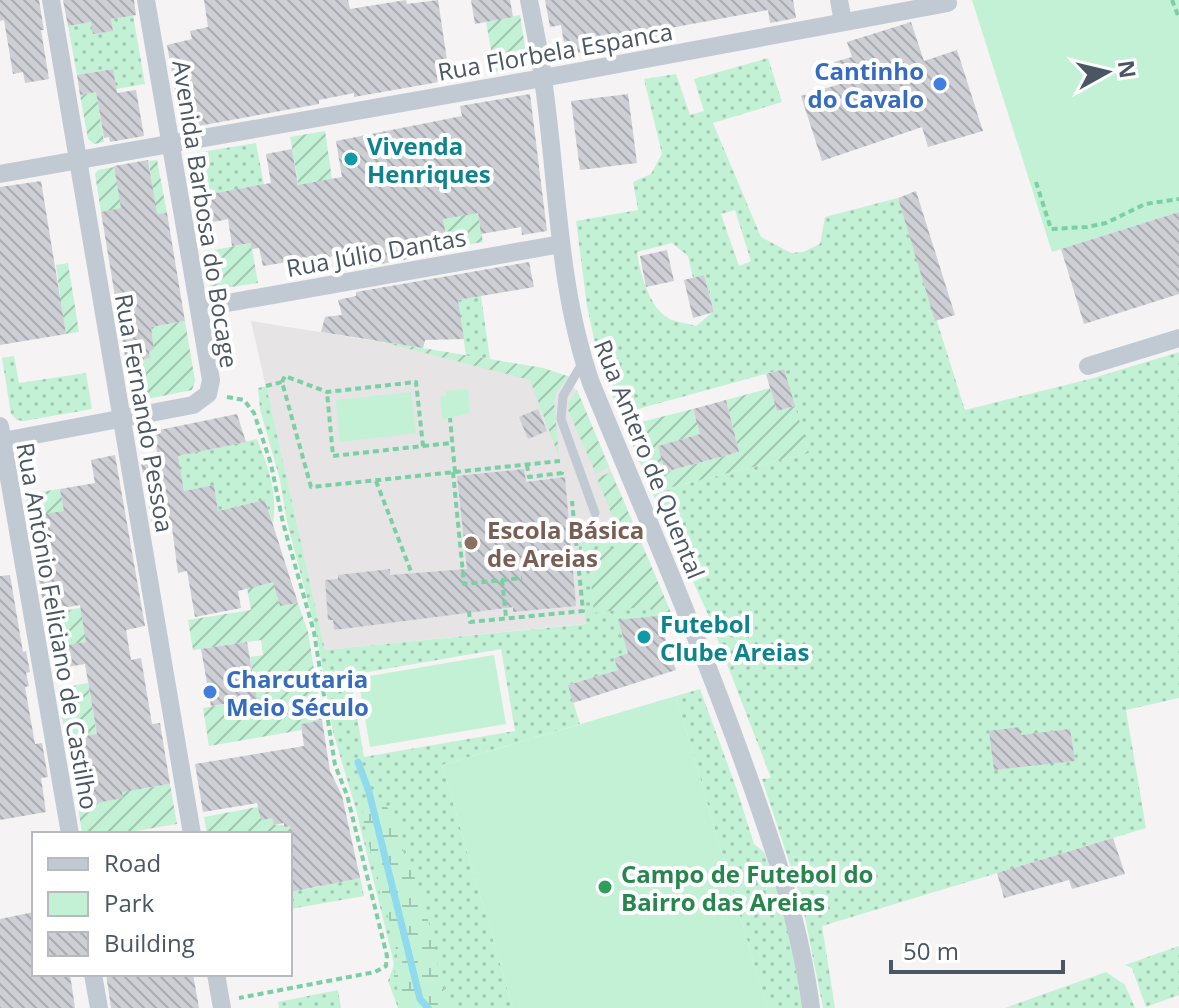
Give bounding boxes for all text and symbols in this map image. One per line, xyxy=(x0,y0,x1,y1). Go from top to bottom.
street label: Rua Florbela Espanca xyxy=(435,14,675,88)
north arrow xyxy=(1067,32,1147,112)
place label: Cantinho do Cavalo xyxy=(808,54,924,115)
street label: Avenida Barbosa do Bocage xyxy=(165,58,247,370)
text: N xyxy=(1112,58,1144,80)
marker: Cantinho do Cavalo xyxy=(931,75,949,93)
place label: Vivenda Henriques xyxy=(367,129,491,190)
marker: Vivenda Henriques xyxy=(342,150,360,168)
street label: Rua Júlio Dantas xyxy=(284,220,468,284)
street label: Rua Fernando Pessoa xyxy=(108,291,182,535)
street label: Rua Antero de Quental xyxy=(587,334,713,584)
street label: Rua António Feliciano de Castilho xyxy=(9,440,107,812)
place label: Escola Básica de Areias xyxy=(487,513,644,574)
marker: Escola Básica de Areias xyxy=(462,534,480,552)
place label: Futebol Clube Areias xyxy=(660,607,809,668)
marker: Futebol Clube Areias xyxy=(635,628,653,646)
place label: Charcutaria Meio Século xyxy=(226,662,369,723)
marker: Charcutaria Meio Século xyxy=(201,683,219,701)
legend xyxy=(32,832,292,976)
text: Road xyxy=(104,846,161,879)
place label: Campo de Futebol do Bairro das Areias xyxy=(621,857,873,918)
marker: Campo de Futebol do Bairro das Areias xyxy=(596,878,614,896)
text: Park xyxy=(104,886,155,919)
scale bar xyxy=(891,924,1063,974)
text: Building xyxy=(104,926,195,959)
text: 50 m xyxy=(903,934,959,967)

